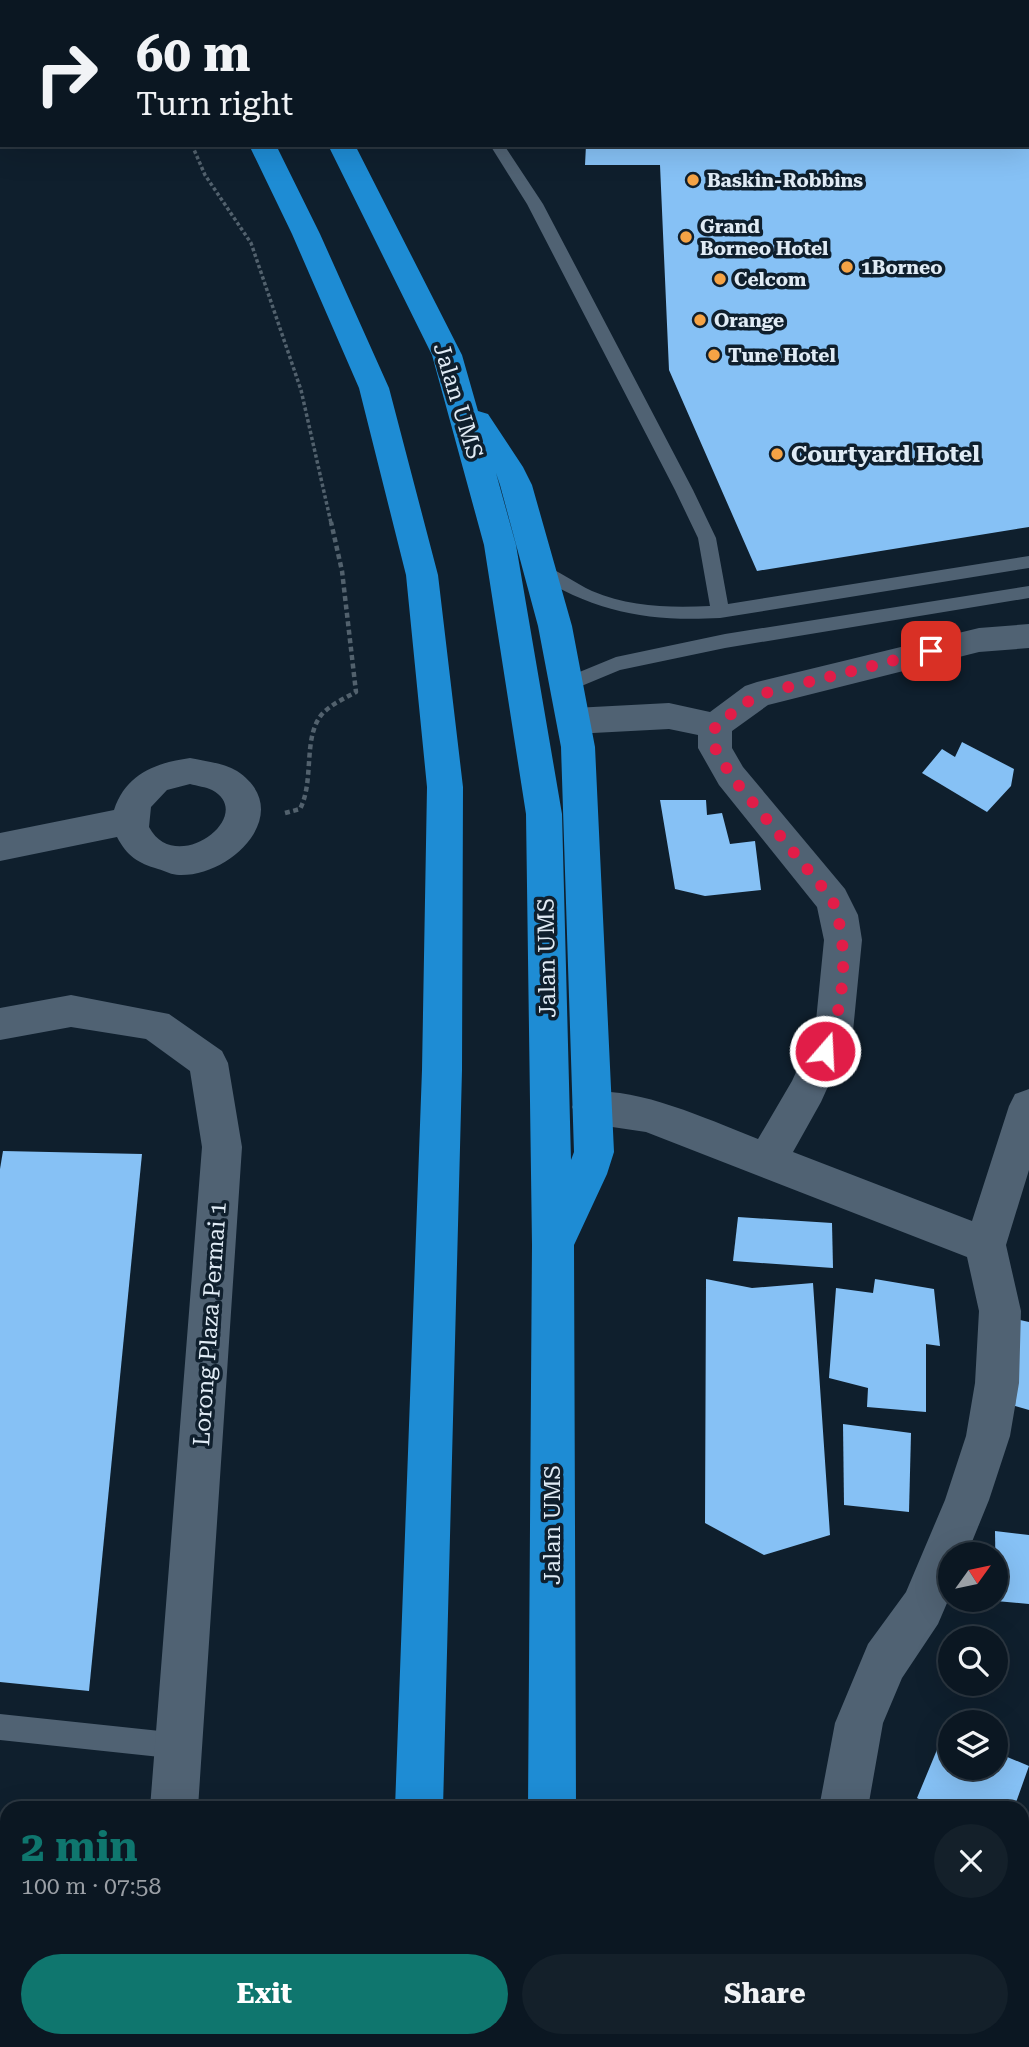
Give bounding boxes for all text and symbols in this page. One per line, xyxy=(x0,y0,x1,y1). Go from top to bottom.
text: 60 m xyxy=(136,26,251,83)
icon: right xyxy=(21,28,112,119)
text: Turn right xyxy=(136,85,293,123)
place label: Baskin-Robbins xyxy=(707,169,863,192)
marker: Baskin-Robbins xyxy=(685,172,701,188)
place label: Grand Borneo Hotel xyxy=(700,215,828,260)
marker: Grand Borneo Hotel xyxy=(678,229,694,245)
place label: 1Borneo xyxy=(861,256,943,279)
marker: 1Borneo xyxy=(839,259,855,275)
place label: Celcom xyxy=(734,268,807,291)
marker: Celcom xyxy=(712,271,728,287)
place label: Orange xyxy=(714,309,784,332)
marker: Orange xyxy=(692,312,708,328)
street label: Jalan UMS xyxy=(428,340,488,462)
place label: Tune Hotel xyxy=(728,344,836,367)
marker: Tune Hotel xyxy=(706,347,722,363)
place label: Courtyard Hotel xyxy=(791,441,980,468)
marker: Courtyard Hotel xyxy=(769,446,785,462)
pin xyxy=(901,621,961,681)
icon: arrive xyxy=(912,632,950,670)
street label: Jalan UMS xyxy=(532,898,562,1018)
position arrow xyxy=(788,1014,862,1088)
street label: Lorong Plaza Permai 1 xyxy=(188,1201,232,1447)
street label: Jalan UMS xyxy=(539,1465,566,1585)
north arrow xyxy=(938,1542,1008,1612)
map controls xyxy=(938,1542,1008,1780)
button: search xyxy=(938,1626,1008,1696)
button: layers xyxy=(938,1710,1008,1780)
text: 2 min xyxy=(21,1822,138,1871)
button: close xyxy=(934,1824,1008,1898)
text: 100 m · 07:58 xyxy=(21,1873,161,1900)
button: Exit xyxy=(21,1954,508,2034)
button: Share xyxy=(522,1954,1008,2034)

